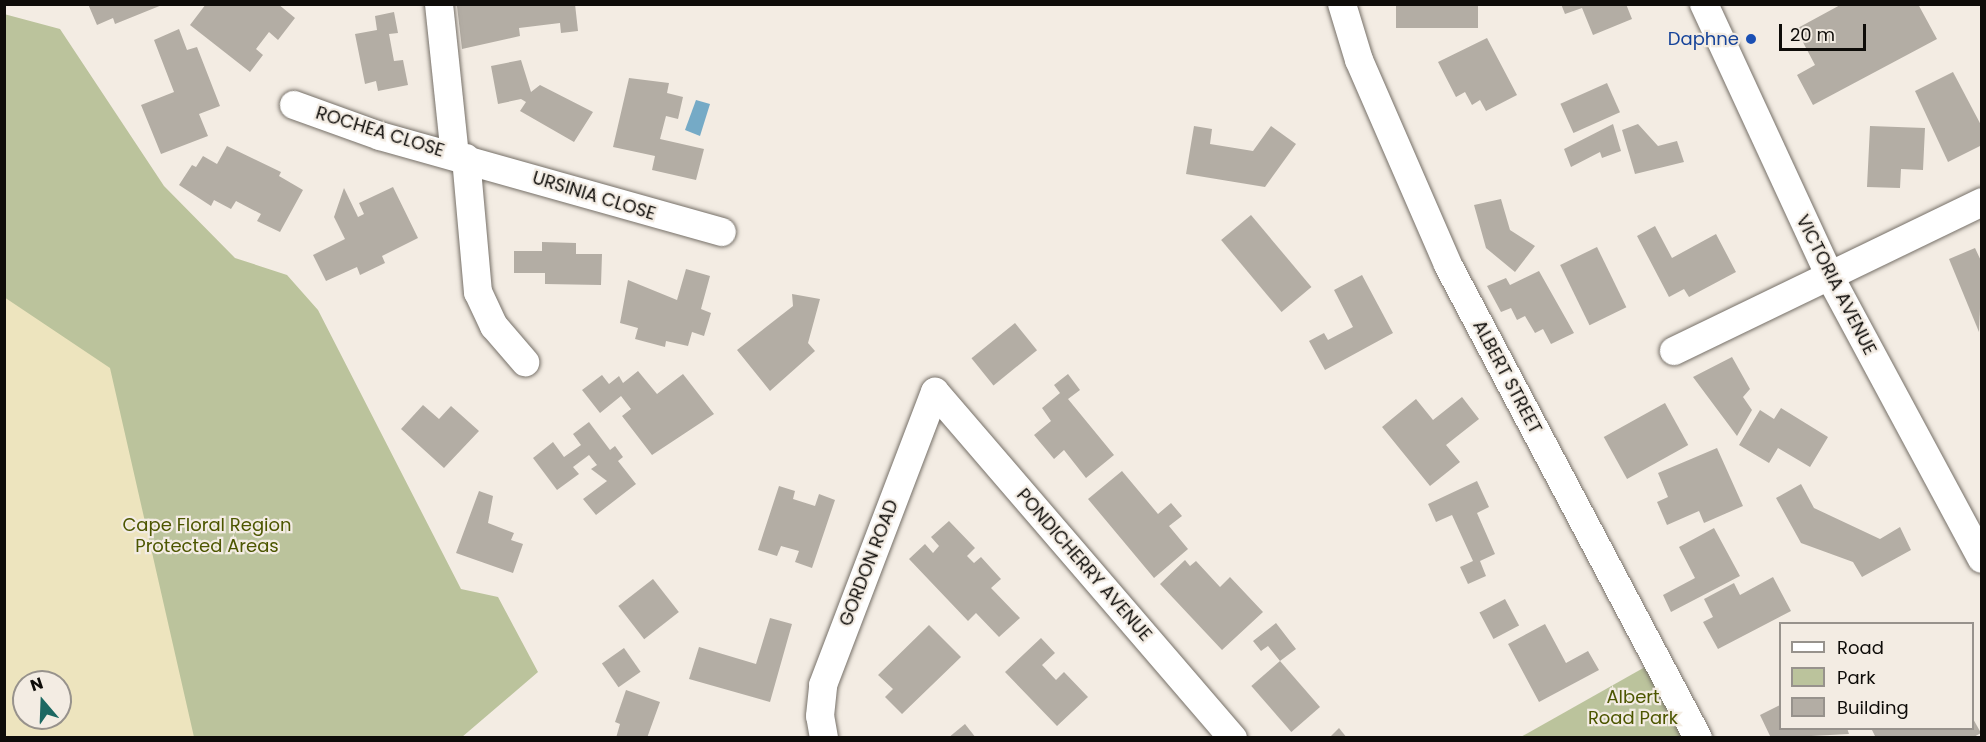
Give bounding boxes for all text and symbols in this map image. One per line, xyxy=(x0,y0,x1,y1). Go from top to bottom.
scale bar xyxy=(1782,12,1869,50)
text: 20 m xyxy=(1790,22,1835,47)
place label: Daphne xyxy=(1668,28,1739,50)
marker: Daphne xyxy=(1744,32,1758,46)
street label: ROCHEA CLOSE xyxy=(313,102,447,162)
street label: URSINIA CLOSE xyxy=(530,167,658,225)
street label: VICTORIA AVENUE xyxy=(1791,211,1881,359)
street label: ALBERT STREET xyxy=(1468,317,1546,437)
street label: PONDICHERRY AVENUE xyxy=(1012,484,1156,646)
street label: GORDON ROAD xyxy=(835,497,903,629)
park label: Cape Floral Region Protected Areas xyxy=(122,515,292,558)
legend xyxy=(1779,622,1974,730)
text: Road xyxy=(1837,635,1884,660)
text: Park xyxy=(1837,665,1876,690)
north arrow xyxy=(12,670,72,730)
text: N xyxy=(27,672,46,697)
park label: Albert Road Park xyxy=(1588,687,1678,730)
text: Building xyxy=(1837,695,1909,720)

